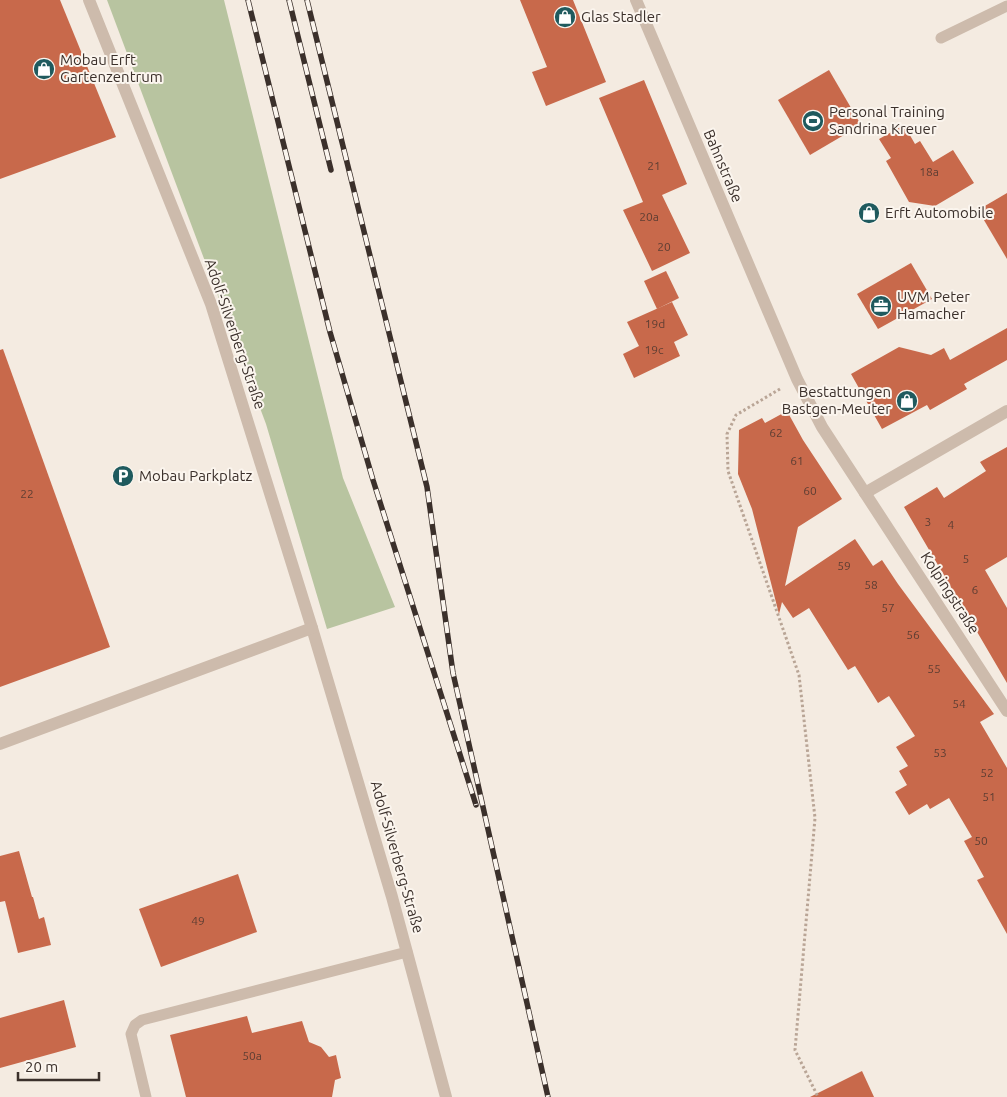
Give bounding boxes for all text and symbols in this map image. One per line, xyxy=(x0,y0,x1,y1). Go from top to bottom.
shop icon: Glas Stadler xyxy=(553,5,577,29)
place label: Glas Stadler xyxy=(581,8,661,25)
place label: Mobau Erft Gartenzentrum xyxy=(60,51,163,85)
shop icon: Mobau Erft Gartenzentrum xyxy=(32,57,56,81)
place label: Personal Training Sandrina Kreuer xyxy=(829,103,945,137)
sports icon: Personal Training Sandrina Kreuer xyxy=(801,109,825,133)
street label: Bahnstraße xyxy=(700,127,746,205)
house number: 21 xyxy=(647,159,661,172)
house number: 18a xyxy=(919,165,939,178)
shop icon: Erft Automobile xyxy=(857,201,881,225)
place label: Erft Automobile xyxy=(885,204,993,221)
house number: 20a xyxy=(639,210,659,223)
house number: 20 xyxy=(657,240,671,253)
street label: Adolf-Silverberg-Straße xyxy=(202,256,269,411)
place label: UVM Peter Hamacher xyxy=(897,288,970,322)
office icon: UVM Peter Hamacher xyxy=(869,294,893,318)
house number: 19d xyxy=(645,317,665,330)
house number: 19c xyxy=(644,343,664,356)
place label: Bestattungen Bastgen-Meuter xyxy=(782,383,891,417)
shop icon: Bestattungen Bastgen-Meuter xyxy=(895,389,919,413)
house number: 62 xyxy=(769,426,783,439)
house number: 61 xyxy=(790,454,804,467)
parking icon: Mobau Parkplatz xyxy=(111,464,135,488)
place label: Mobau Parkplatz xyxy=(139,467,252,484)
house number: 60 xyxy=(803,484,817,497)
house number: 22 xyxy=(20,487,34,500)
house number: 3 xyxy=(925,515,931,528)
house number: 4 xyxy=(948,518,955,531)
street label: Kolpingstraße xyxy=(918,549,983,637)
house number: 5 xyxy=(963,552,969,565)
house number: 59 xyxy=(837,559,851,572)
house number: 58 xyxy=(864,578,878,591)
house number: 6 xyxy=(972,583,979,596)
house number: 57 xyxy=(881,601,895,614)
house number: 56 xyxy=(906,628,920,641)
house number: 55 xyxy=(927,662,941,675)
house number: 54 xyxy=(952,697,966,710)
house number: 53 xyxy=(933,746,947,759)
house number: 52 xyxy=(980,766,994,779)
street label: Adolf-Silverberg-Straße xyxy=(368,779,427,935)
house number: 51 xyxy=(982,790,996,803)
house number: 50 xyxy=(974,834,988,847)
house number: 49 xyxy=(191,914,205,927)
house number: 50a xyxy=(242,1049,262,1062)
scale bar xyxy=(18,1050,99,1082)
text: 20 m xyxy=(25,1058,58,1075)

